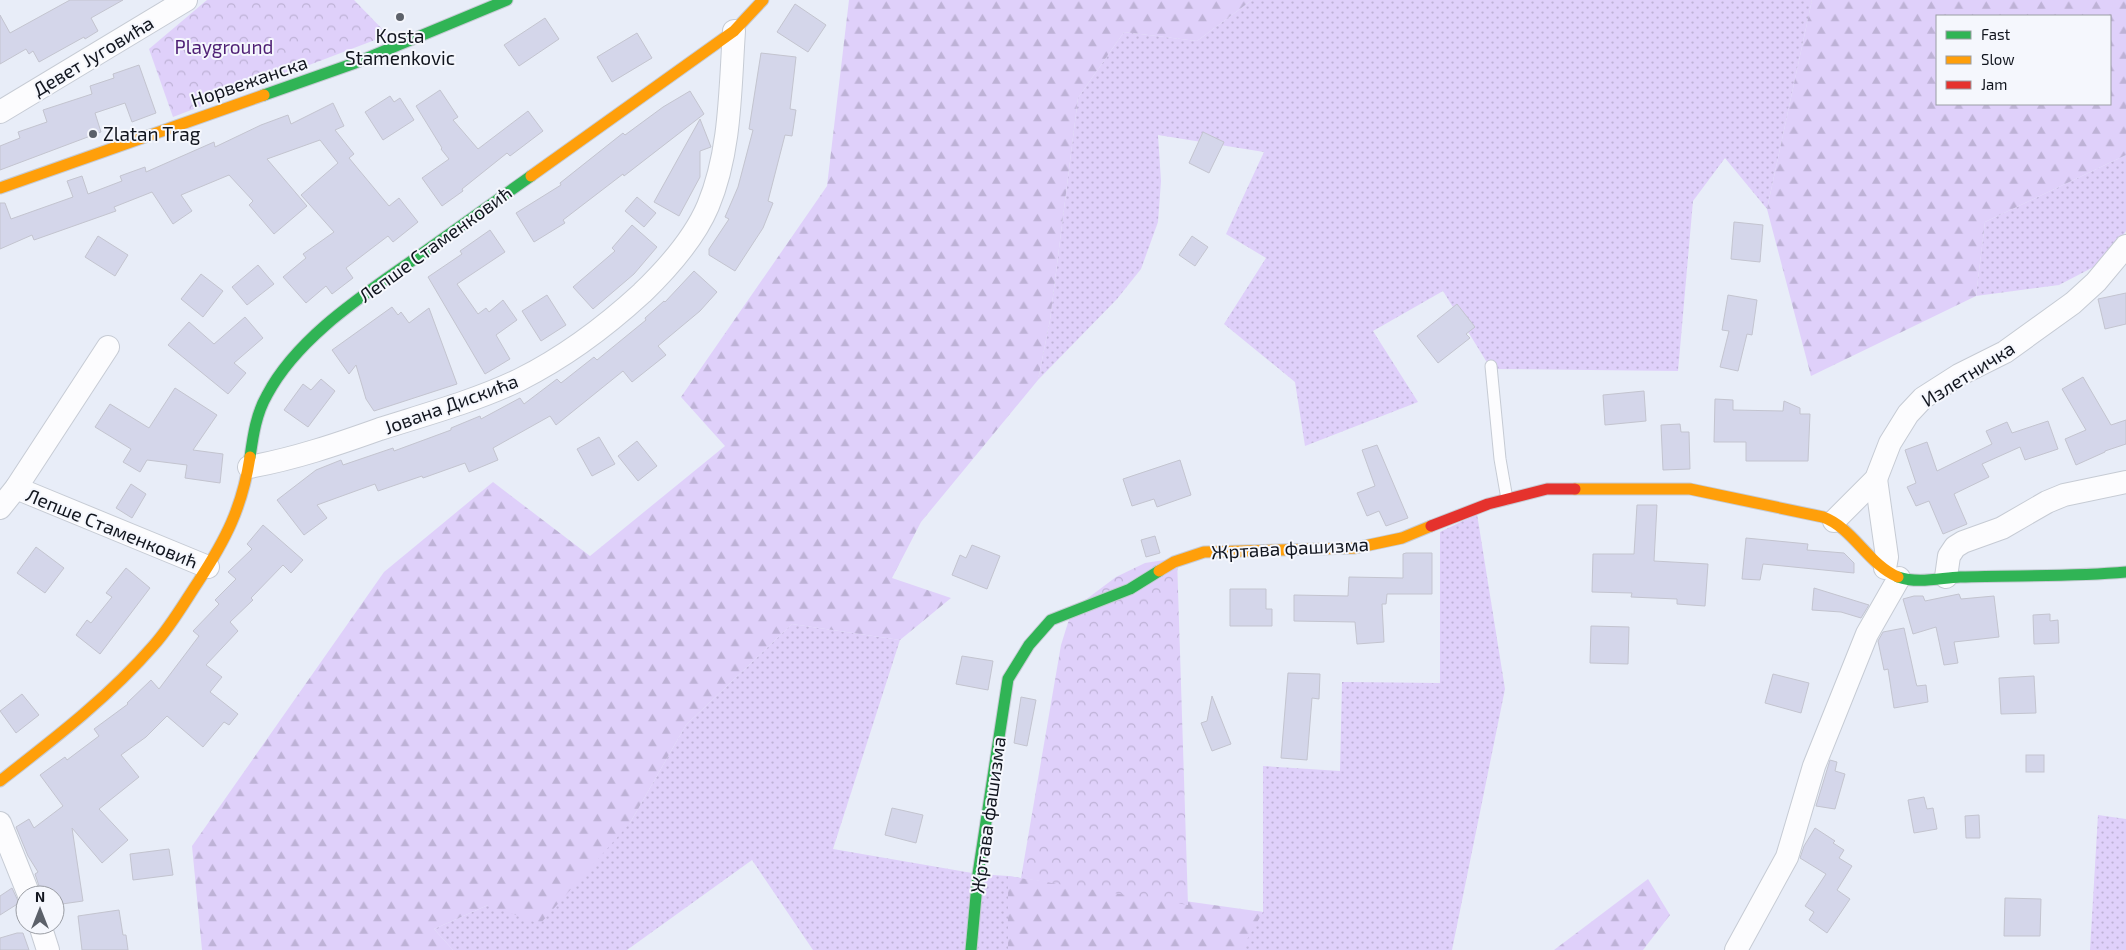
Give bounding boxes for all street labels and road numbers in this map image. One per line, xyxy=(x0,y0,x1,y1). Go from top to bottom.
street label: Девет Југовића xyxy=(28,11,158,101)
street label: Норвежанска xyxy=(188,50,310,111)
street label: Лепше Стаменковић xyxy=(354,180,516,307)
street label: Излетничка xyxy=(1917,336,2019,411)
street label: Јована Дискића xyxy=(381,369,521,438)
street label: Лепше Стаменковић xyxy=(23,483,201,573)
street label: Жртава фашизма xyxy=(1210,532,1370,563)
street label: Жртава фашизма xyxy=(965,735,1010,895)

